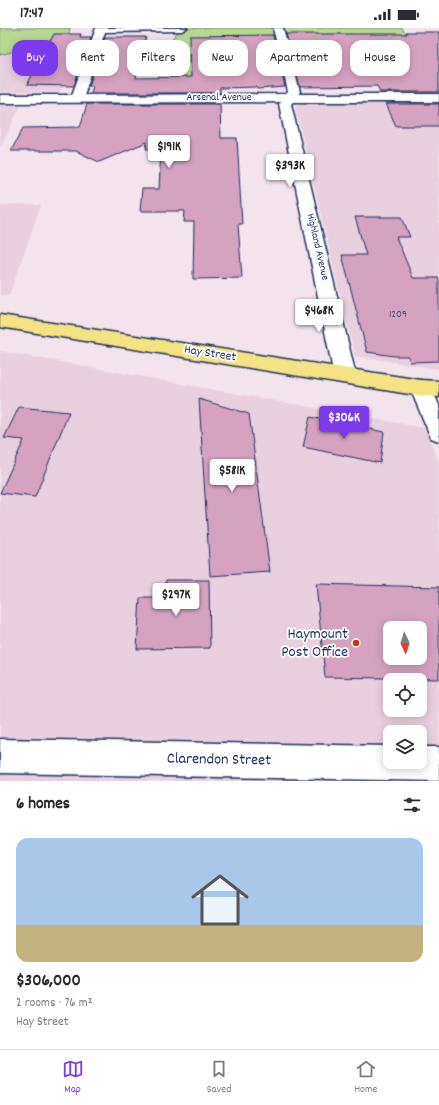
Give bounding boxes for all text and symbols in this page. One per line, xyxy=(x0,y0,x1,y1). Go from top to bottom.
text: 17:47 xyxy=(20,3,44,25)
chip: Buy xyxy=(12,40,58,76)
chip: Rent xyxy=(66,40,119,76)
chip: Filters xyxy=(127,40,190,76)
chip: New xyxy=(198,40,248,76)
chip: Apartment xyxy=(256,40,342,76)
chip: House xyxy=(350,40,410,76)
street label: Arsenal Avenue xyxy=(186,90,252,106)
pin: $191K xyxy=(141,135,197,169)
text: $191K xyxy=(157,138,181,157)
pin: $393K xyxy=(262,154,318,188)
text: $393K xyxy=(275,157,305,176)
street label: Highland Avenue xyxy=(302,212,332,282)
pin: $468K xyxy=(291,299,347,333)
text: $468K xyxy=(304,302,334,321)
house number: 1209 xyxy=(389,307,407,323)
street label: Hay Street xyxy=(183,341,238,368)
pin: $306K xyxy=(316,406,372,440)
text: $306K xyxy=(328,409,360,428)
pin: $581K xyxy=(204,459,260,493)
text: $581K xyxy=(219,462,245,481)
pin: $297K xyxy=(148,583,204,617)
text: $297K xyxy=(161,586,191,605)
north arrow xyxy=(383,621,427,665)
map controls xyxy=(383,621,427,769)
place label: Haymount Post Office xyxy=(281,623,348,664)
marker: Haymount Post Office xyxy=(351,638,361,648)
button: locate xyxy=(383,673,427,717)
button: layers xyxy=(383,725,427,769)
street label: Clarendon Street xyxy=(167,748,271,772)
text: 6 homes xyxy=(16,793,70,817)
icon: filters xyxy=(401,794,423,816)
icon: home xyxy=(184,864,256,936)
text: $306,000 xyxy=(16,970,81,994)
text: 2 rooms · 76 m² xyxy=(16,994,92,1013)
text: Hay Street xyxy=(16,1013,69,1032)
tab: Map xyxy=(62,1058,84,1098)
tab: Saved xyxy=(207,1058,231,1098)
tab: Home xyxy=(354,1058,377,1098)

